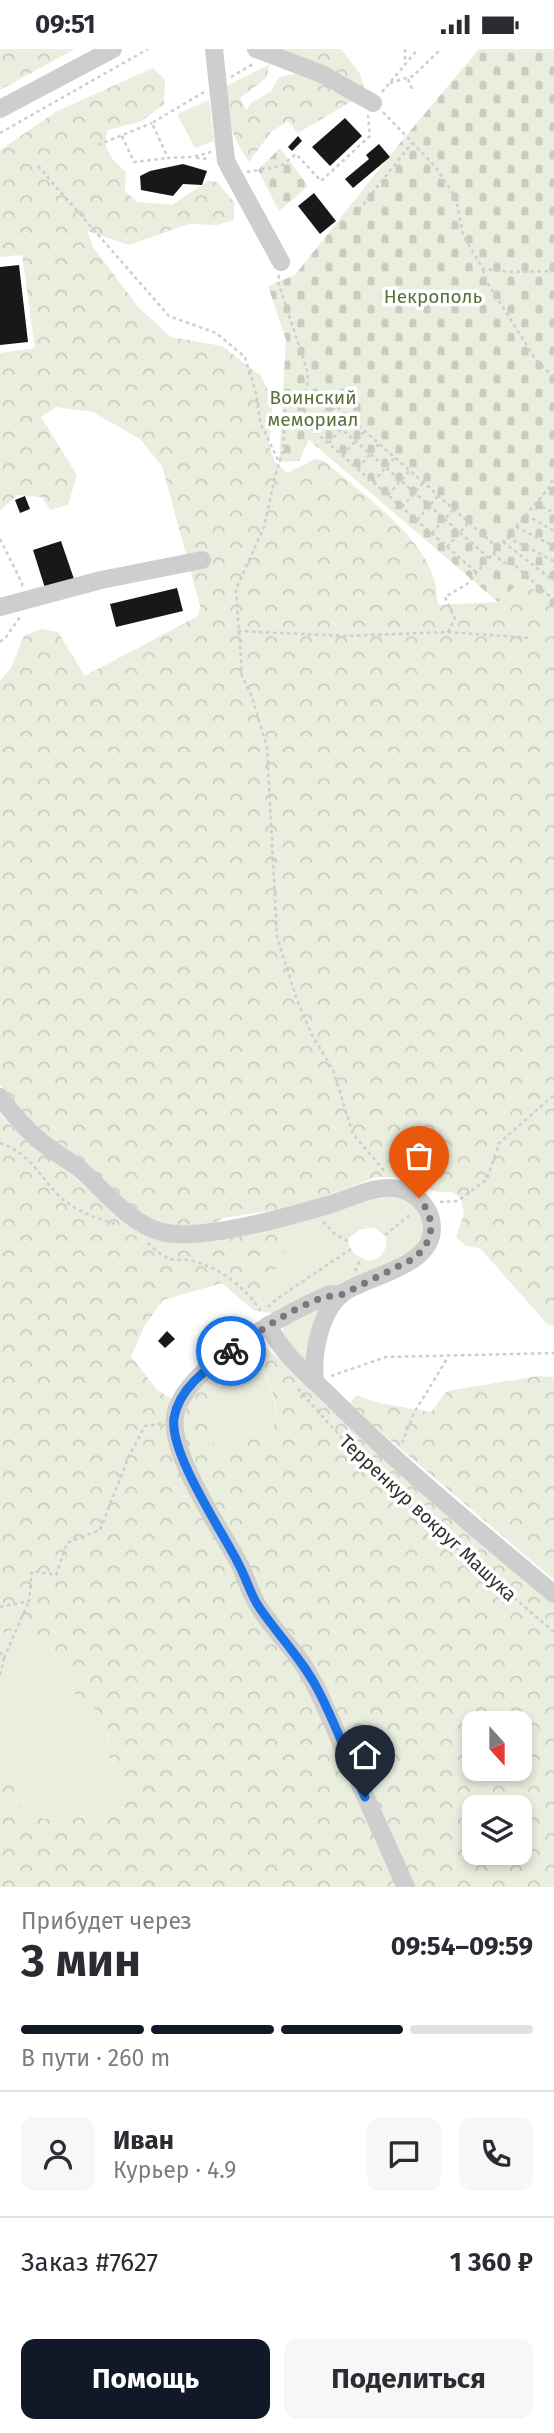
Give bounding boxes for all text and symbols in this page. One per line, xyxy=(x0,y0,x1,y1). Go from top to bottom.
text: 09:51 xyxy=(35,9,95,40)
park label: Некрополь xyxy=(384,285,482,308)
park label: Воинский мемориал xyxy=(268,386,358,431)
pin xyxy=(389,1126,449,1198)
icon: bag xyxy=(400,1137,438,1175)
courier xyxy=(196,1316,266,1386)
icon: bike xyxy=(212,1332,250,1370)
street label: Терренкур вокруг Машука xyxy=(335,1430,521,1606)
north arrow xyxy=(462,1711,532,1781)
map controls xyxy=(462,1711,532,1865)
pin xyxy=(335,1725,395,1797)
icon: home xyxy=(346,1736,384,1774)
button: layers xyxy=(462,1795,532,1865)
text: Прибудет через xyxy=(21,1907,192,1935)
text: 09:54–09:59 xyxy=(391,1931,533,1962)
text: 3 мин xyxy=(21,1933,141,1988)
text: В пути · 260 m xyxy=(21,2044,170,2072)
button: person xyxy=(21,2117,95,2191)
button: chat xyxy=(367,2117,441,2191)
button: phone xyxy=(459,2117,533,2191)
text: Иван xyxy=(113,2125,174,2156)
text: Курьер · 4.9 xyxy=(113,2156,236,2184)
text: Заказ #7627 xyxy=(21,2247,158,2278)
text: 1 360 ₽ xyxy=(450,2247,533,2278)
button: Помощь xyxy=(21,2339,270,2419)
button: Поделиться xyxy=(284,2339,533,2419)

